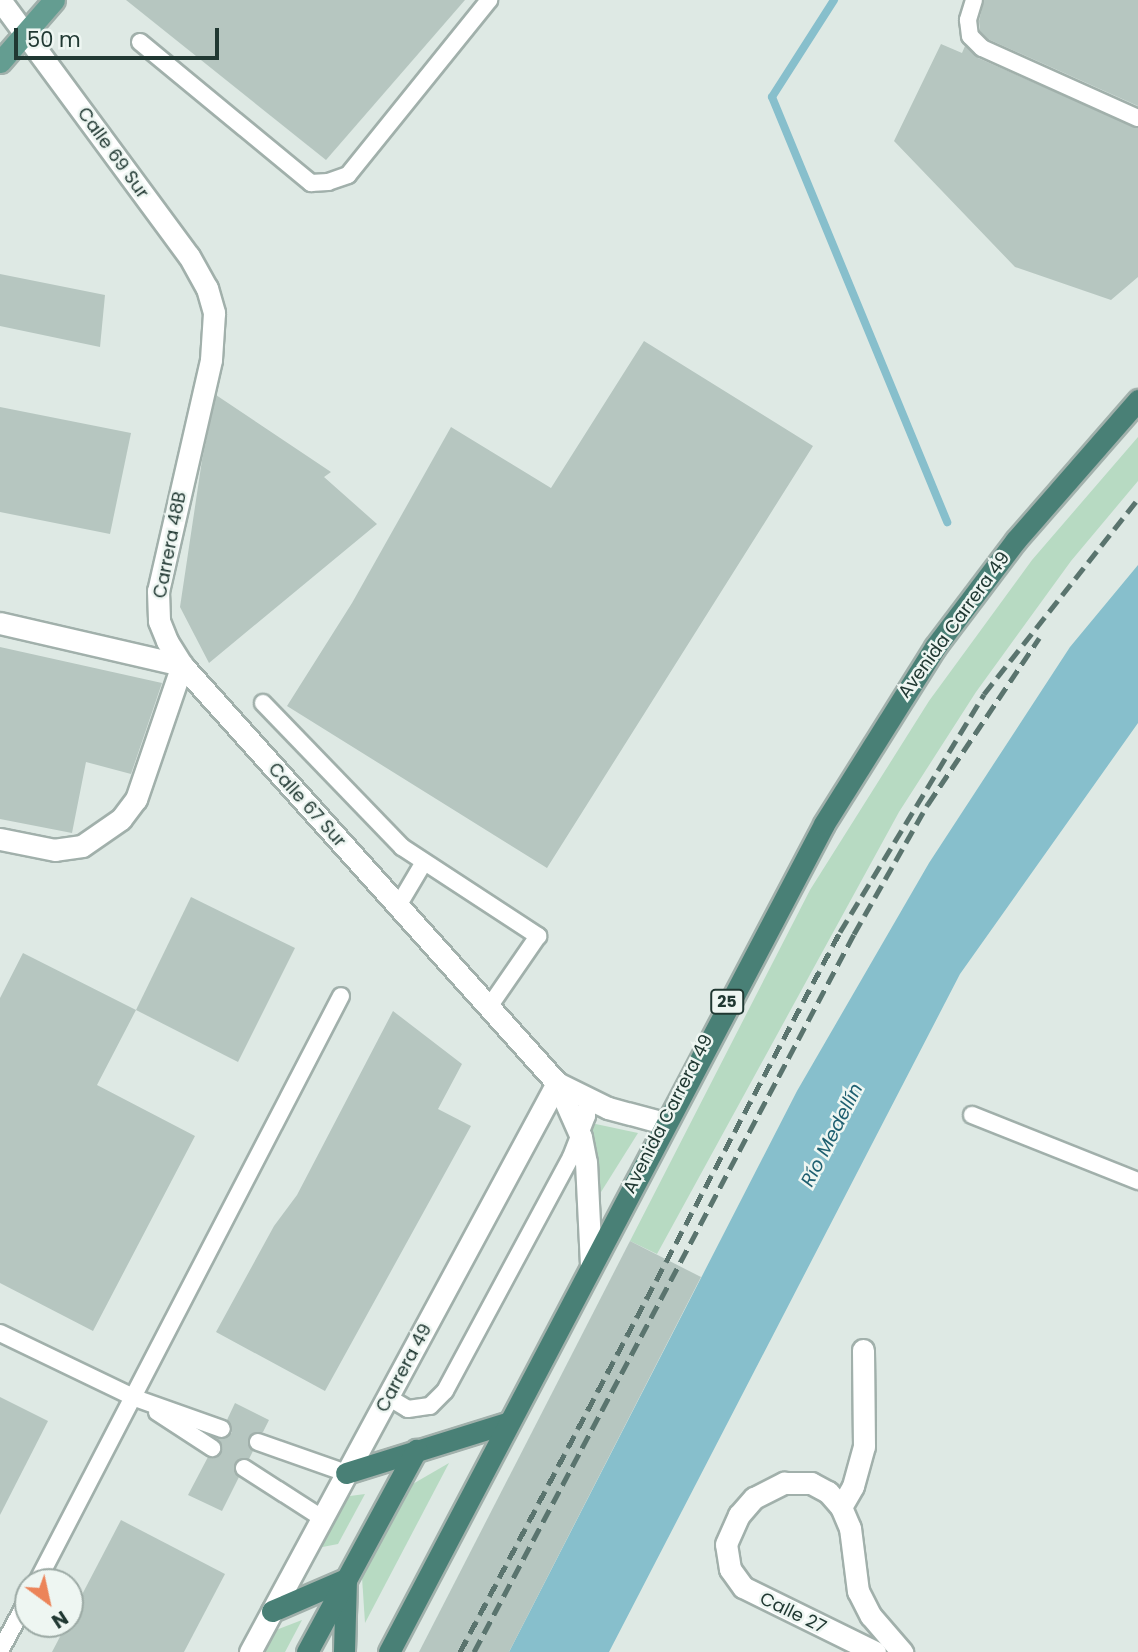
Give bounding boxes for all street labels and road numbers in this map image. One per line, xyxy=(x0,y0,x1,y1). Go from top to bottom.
street label: Calle 69 Sur xyxy=(73,103,153,203)
street label: Carrera 48B xyxy=(149,490,191,600)
street label: Avenida Carrera 49 xyxy=(894,548,1014,702)
street label: Calle 67 Sur xyxy=(264,758,350,852)
road number: 25 xyxy=(710,990,744,1014)
street label: Avenida Carrera 49 xyxy=(619,1031,717,1197)
street label: Carrera 49 xyxy=(372,1320,436,1416)
street label: Calle 27 xyxy=(756,1588,830,1638)

